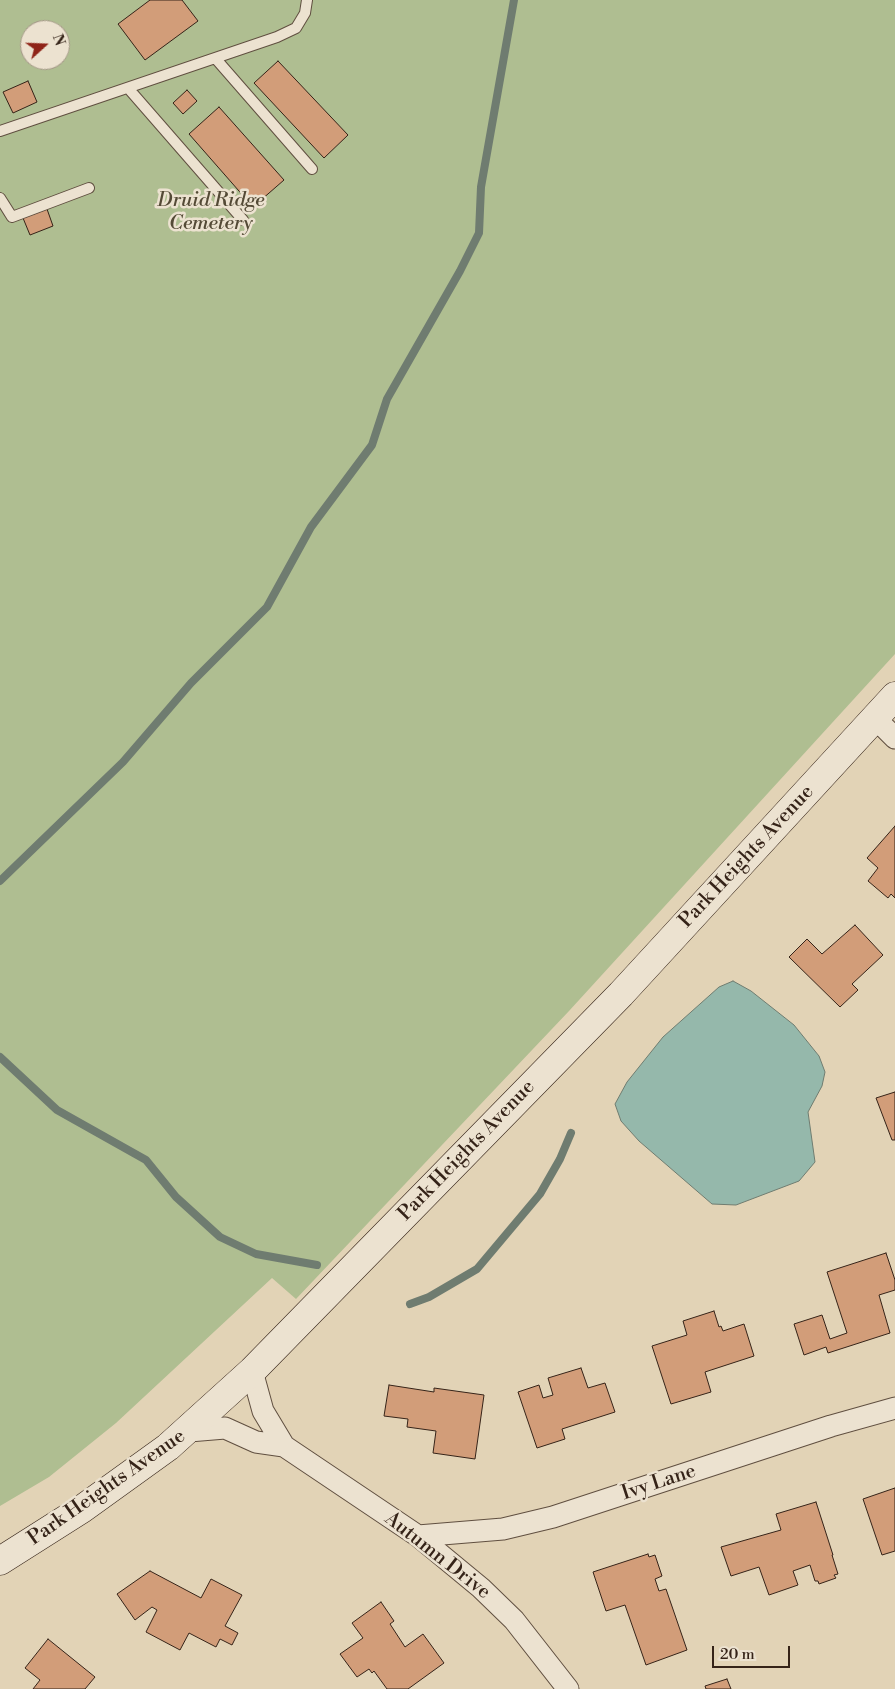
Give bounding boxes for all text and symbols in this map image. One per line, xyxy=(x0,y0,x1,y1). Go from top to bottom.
north arrow xyxy=(20,20,70,70)
text: N xyxy=(48,32,69,48)
park label: Druid Ridge Cemetery xyxy=(157,189,265,236)
street label: Park Heights Avenue xyxy=(675,781,819,933)
street label: Park Heights Avenue xyxy=(394,1076,540,1226)
street label: Park Heights Avenue xyxy=(24,1425,190,1551)
street label: Ivy Lane xyxy=(619,1460,699,1506)
street label: Autumn Drive xyxy=(379,1507,495,1605)
scale bar xyxy=(715,1636,792,1668)
text: 20 m xyxy=(720,1645,755,1664)

